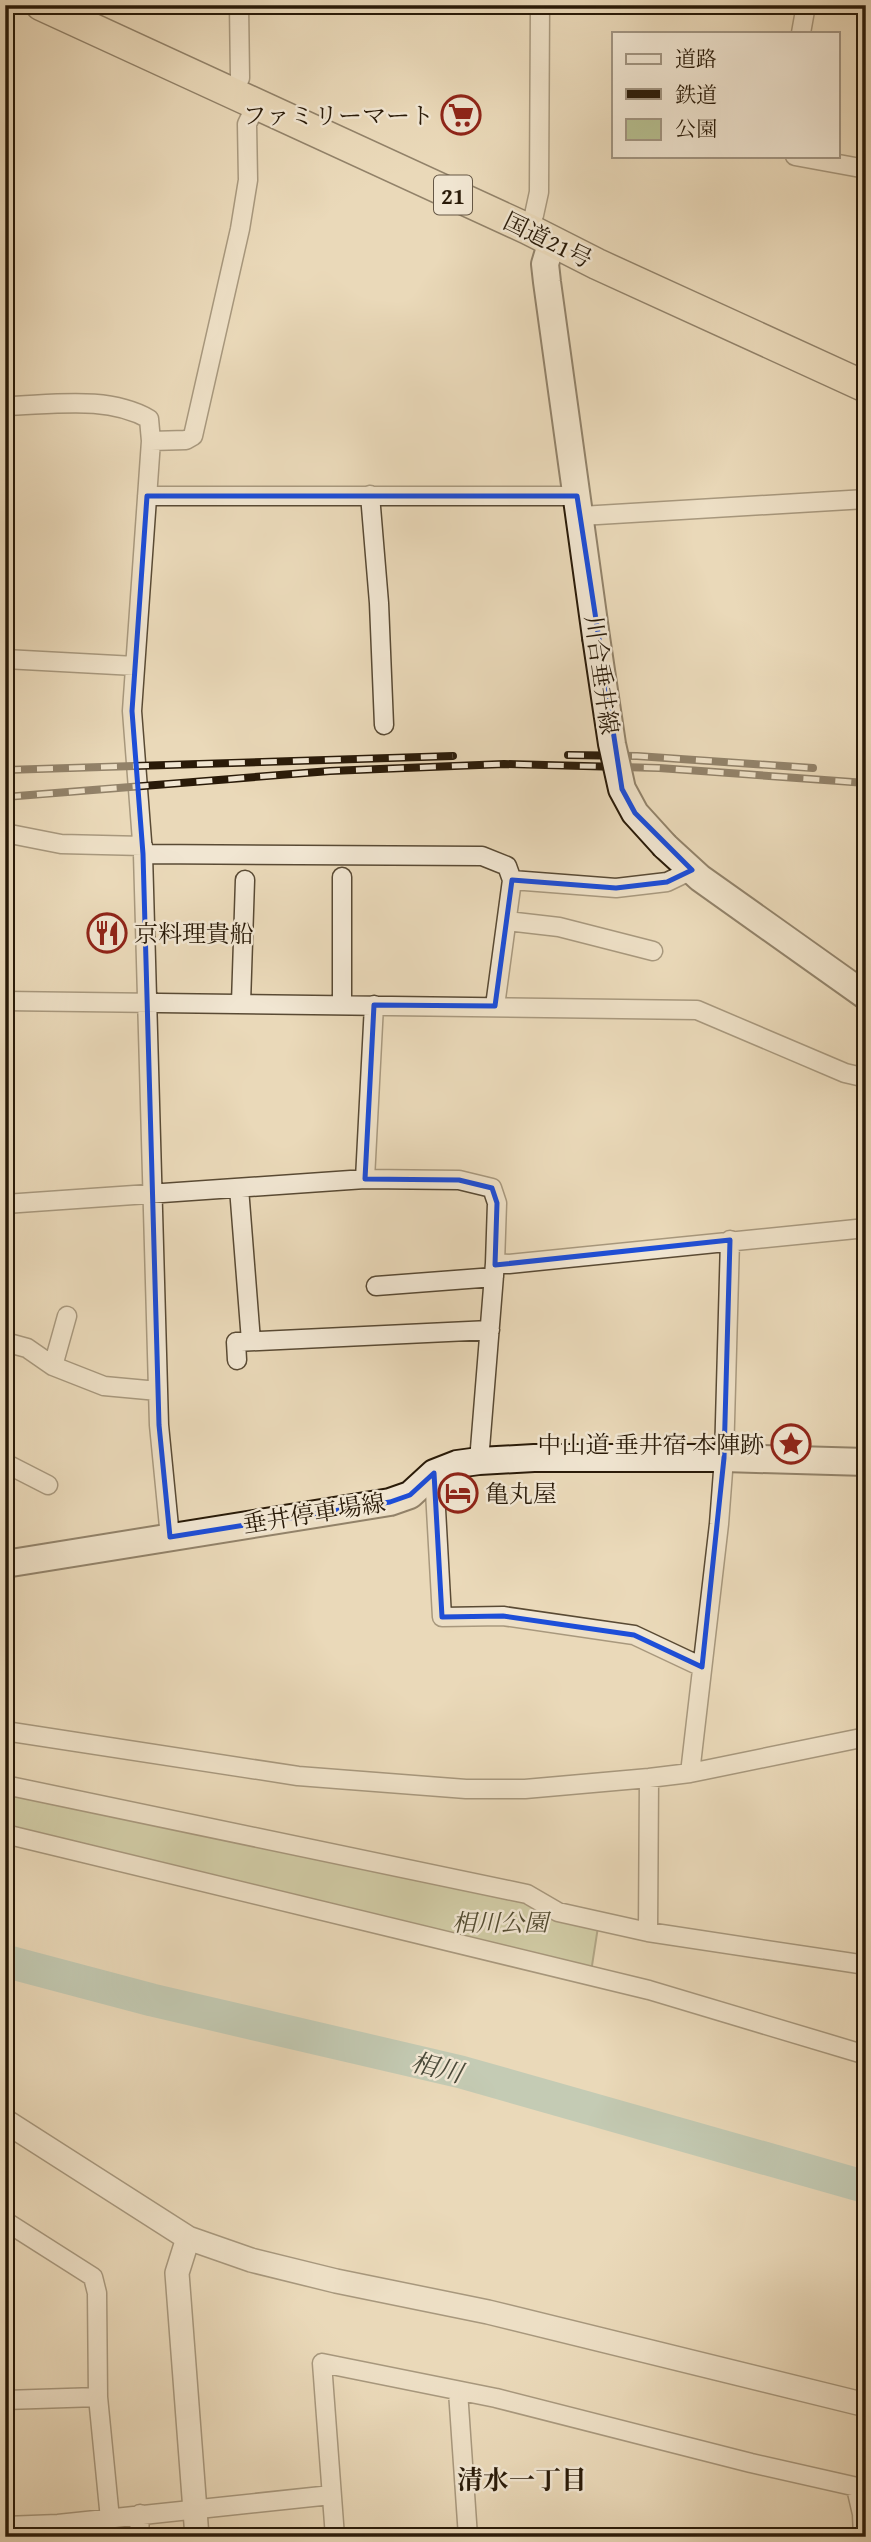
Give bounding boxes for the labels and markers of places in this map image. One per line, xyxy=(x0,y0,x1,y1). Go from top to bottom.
supermarket icon: ファミリーマート xyxy=(440,94,482,136)
place label: ファミリーマート xyxy=(242,98,434,133)
restaurant icon: 京料理貴船 xyxy=(86,912,128,954)
place label: 京料理貴船 xyxy=(134,916,254,951)
place icon: 中山道 垂井宿 本陣跡 xyxy=(770,1423,812,1465)
place label: 中山道 垂井宿 本陣跡 xyxy=(537,1427,764,1462)
hotel icon: 亀丸屋 xyxy=(437,1472,479,1514)
place label: 亀丸屋 xyxy=(485,1476,557,1511)

